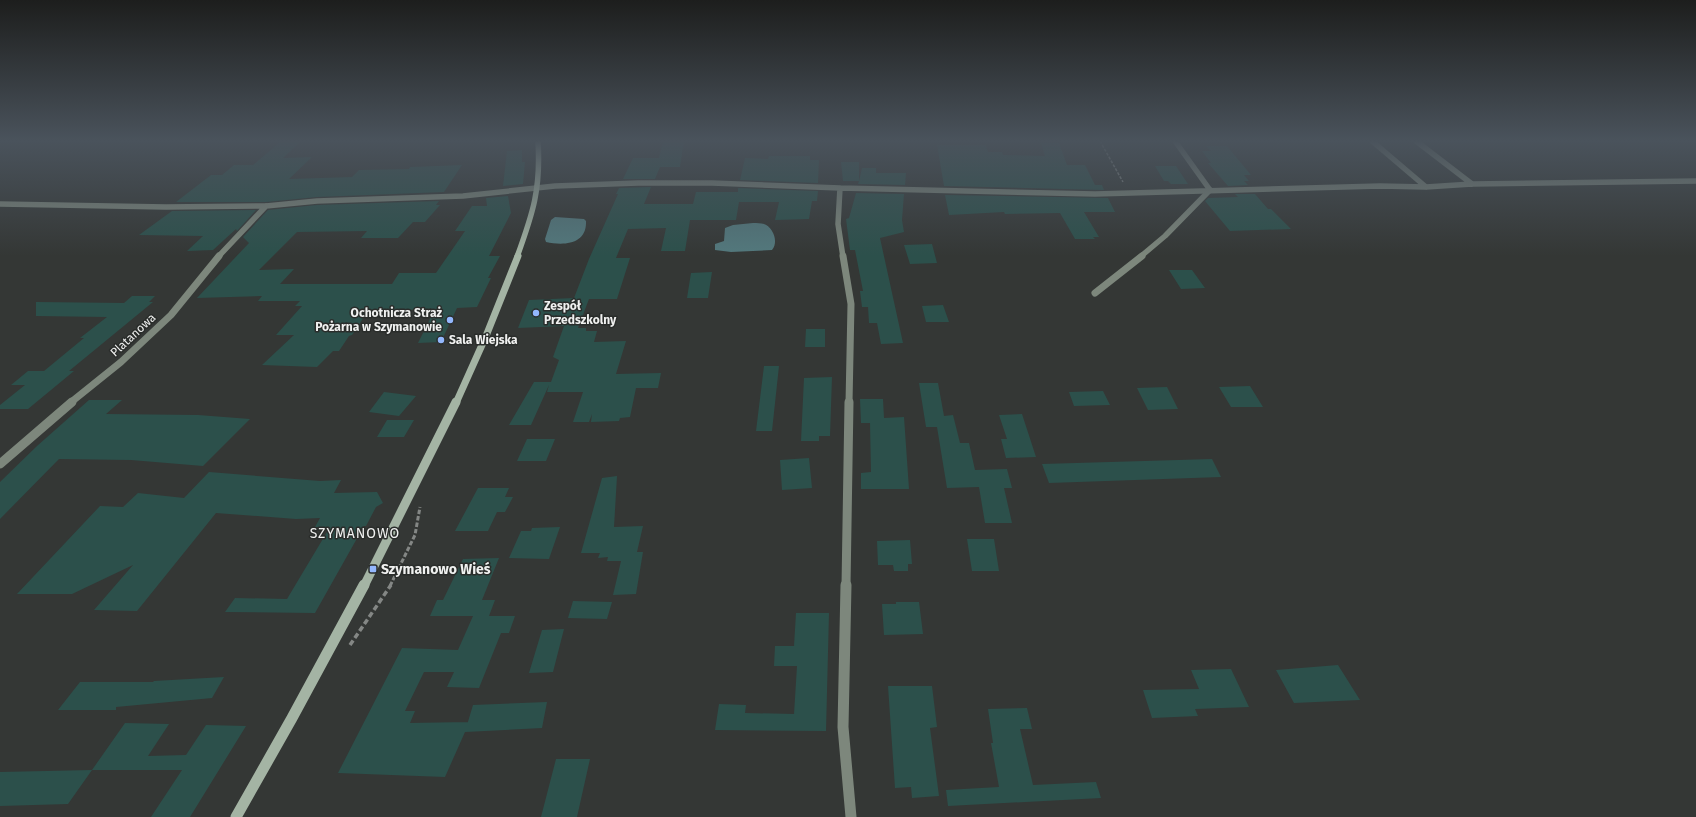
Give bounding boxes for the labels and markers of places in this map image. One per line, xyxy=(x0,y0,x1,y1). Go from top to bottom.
place label: Zespół Przedszkolny xyxy=(544,299,617,327)
place label: Ochotnicza Straż Pożarna w Szymanowie xyxy=(315,306,442,334)
marker: Zespół Przedszkolny xyxy=(531,308,541,318)
marker: Ochotnicza Straż Pożarna w Szymanowie xyxy=(445,315,455,325)
place label: Sala Wiejska xyxy=(449,333,518,347)
marker: Sala Wiejska xyxy=(436,335,446,345)
place label: Szymanowo Wieś xyxy=(381,561,491,578)
marker: Szymanowo Wieś xyxy=(368,564,378,574)

